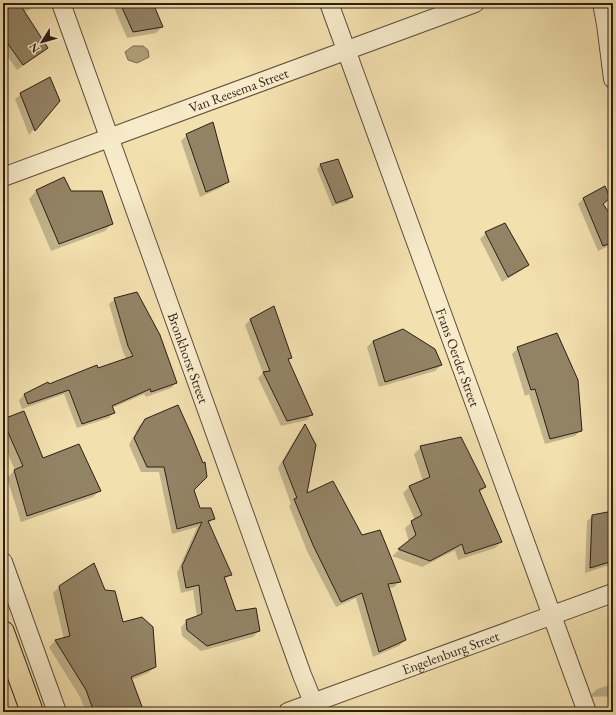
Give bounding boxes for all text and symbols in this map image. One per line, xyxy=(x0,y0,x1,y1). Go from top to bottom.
north arrow xyxy=(22,22,62,62)
text: N xyxy=(26,40,42,56)
street label: Van Reesema Street xyxy=(186,63,291,117)
street label: Frans Oerder Street xyxy=(432,305,484,410)
street label: Bronkhorst Street xyxy=(164,310,213,406)
street label: Engelenburg Street xyxy=(399,626,502,679)

